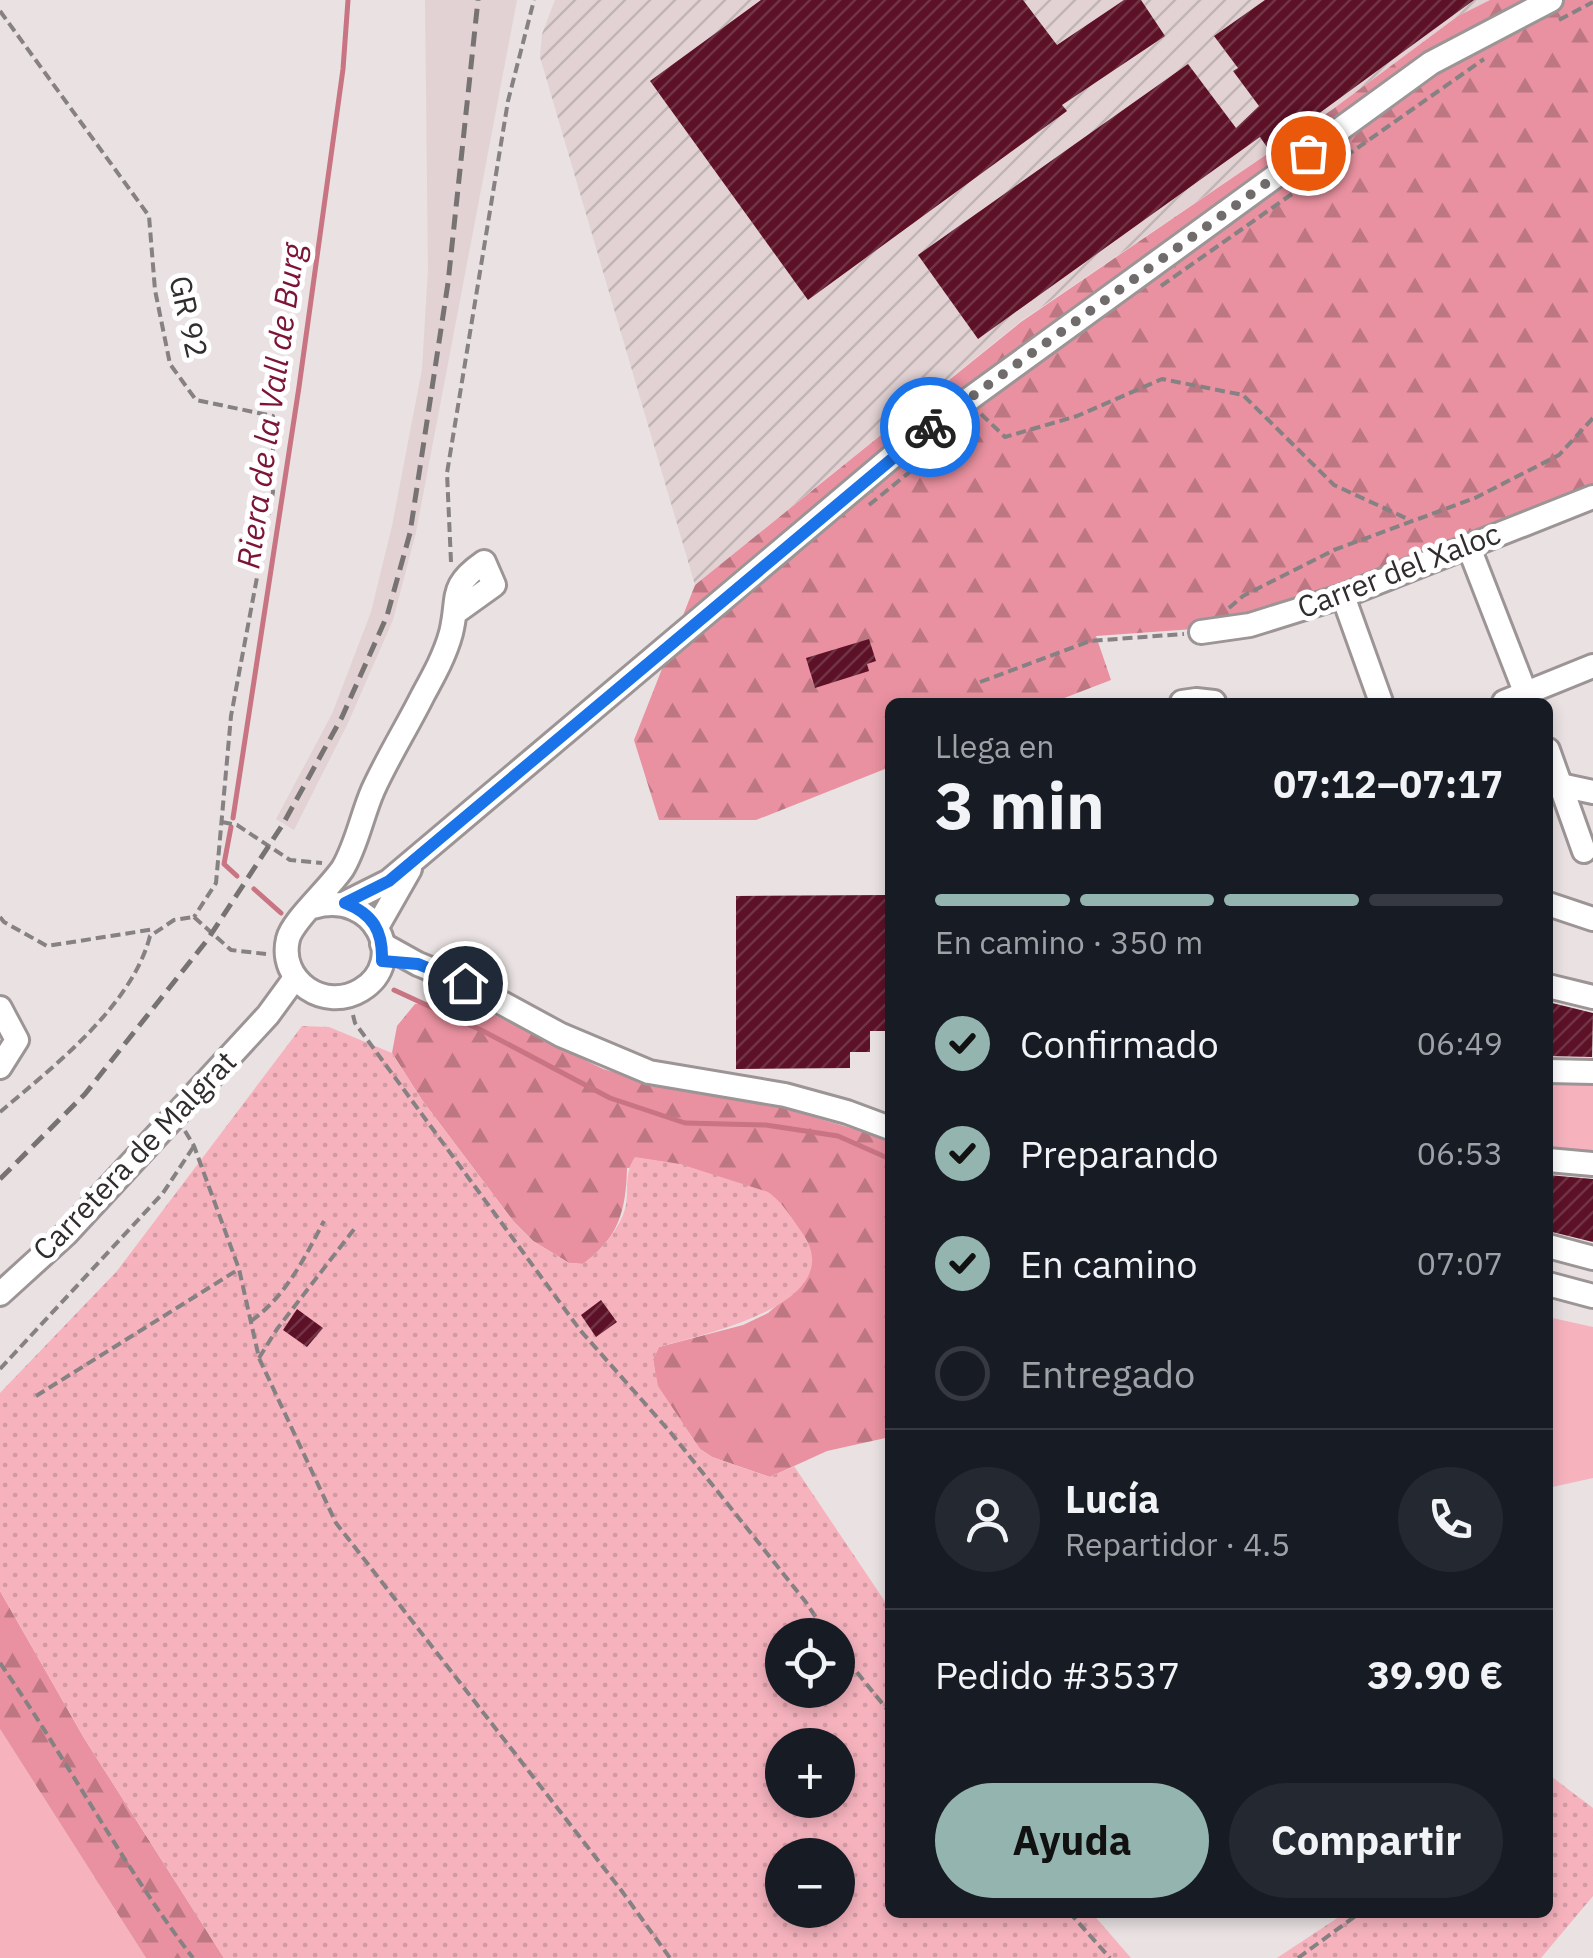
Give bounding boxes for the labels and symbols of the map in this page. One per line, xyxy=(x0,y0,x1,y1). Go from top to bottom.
pin xyxy=(1266,111,1351,196)
water label: Riera de la Vall de Burg xyxy=(226,239,314,571)
street label: GR 92 xyxy=(161,272,218,362)
courier xyxy=(880,377,980,477)
street label: Carrer del Xaloc xyxy=(1291,513,1506,626)
pin xyxy=(423,941,508,1026)
street label: Carretera de Malgrat xyxy=(24,1042,244,1268)

